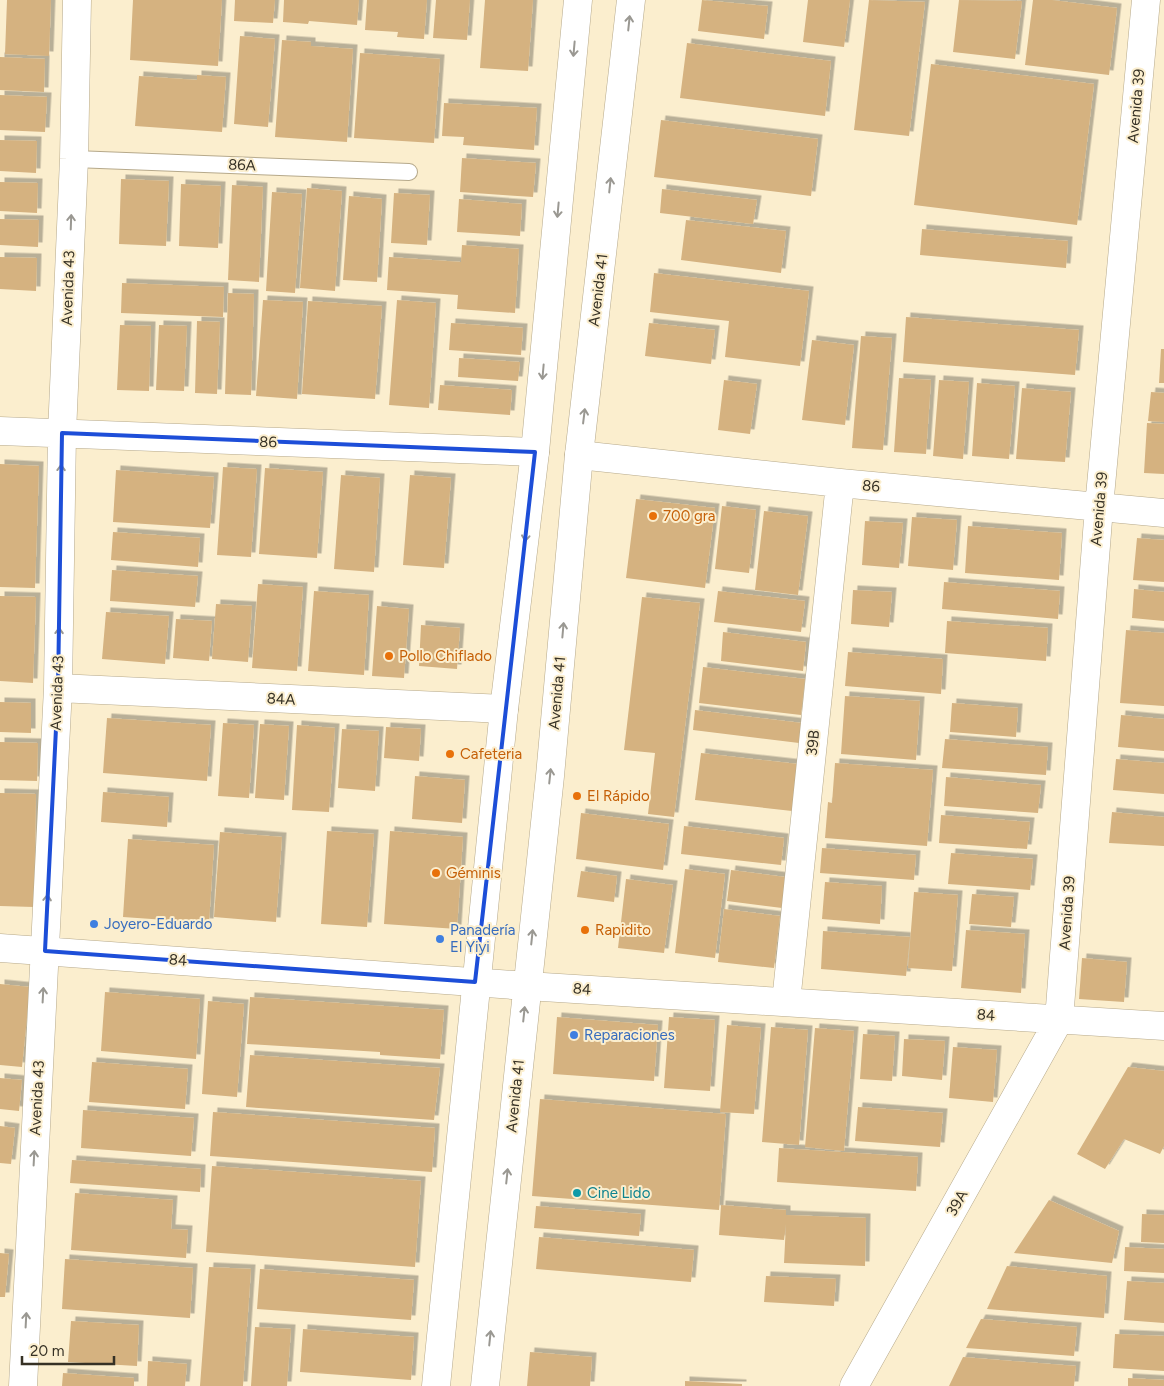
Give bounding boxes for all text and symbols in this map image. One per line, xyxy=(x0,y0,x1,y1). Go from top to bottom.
one-way arrow xyxy=(624,15,634,31)
one-way arrow xyxy=(569,40,578,56)
street label: Avenida 39 xyxy=(1124,68,1148,144)
street label: 86A xyxy=(228,156,256,174)
one-way arrow xyxy=(605,177,615,193)
one-way arrow xyxy=(553,202,563,218)
one-way arrow xyxy=(66,215,76,231)
street label: Avenida 43 xyxy=(58,250,78,326)
street label: Avenida 41 xyxy=(585,253,611,327)
one-way arrow xyxy=(538,364,548,380)
one-way arrow xyxy=(579,408,589,424)
street label: 86 xyxy=(259,433,278,451)
one-way arrow xyxy=(57,465,66,481)
street label: Avenida 39 xyxy=(1087,471,1111,547)
street label: 86 xyxy=(861,476,881,496)
place label: 700 gra xyxy=(663,507,716,525)
marker: 700 gra xyxy=(647,510,659,522)
one-way arrow xyxy=(521,525,531,541)
one-way arrow xyxy=(558,622,568,638)
one-way arrow xyxy=(54,627,64,644)
place label: Pollo Chiflado xyxy=(399,647,492,665)
marker: Pollo Chiflado xyxy=(383,650,395,662)
street label: Avenida 43 xyxy=(47,655,67,731)
street label: Avenida 41 xyxy=(545,656,569,730)
street label: 84A xyxy=(266,689,296,709)
street label: 39B xyxy=(803,729,823,757)
place label: Cafeteria xyxy=(460,745,522,763)
marker: Cafeteria xyxy=(444,748,456,760)
one-way arrow xyxy=(545,768,555,784)
place label: El Rápido xyxy=(587,787,650,805)
marker: El Rápido xyxy=(571,790,583,802)
place label: Géminis xyxy=(446,864,501,882)
marker: Géminis xyxy=(430,867,442,879)
street label: Avenida 39 xyxy=(1055,875,1079,951)
one-way arrow xyxy=(43,894,52,910)
place label: Joyero-Eduardo xyxy=(104,915,213,933)
marker: Joyero-Eduardo xyxy=(88,918,100,930)
place label: Panadería El Yiyi xyxy=(450,921,515,956)
place label: Rapidito xyxy=(595,921,651,939)
marker: Rapidito xyxy=(579,924,591,936)
one-way arrow xyxy=(527,930,537,946)
marker: Panadería El Yiyi xyxy=(434,933,446,945)
street label: 84 xyxy=(168,950,188,970)
street label: 84 xyxy=(572,979,592,999)
one-way arrow xyxy=(38,988,47,1004)
street label: 84 xyxy=(976,1005,996,1025)
one-way arrow xyxy=(519,1007,529,1023)
place label: Reparaciones xyxy=(584,1026,675,1044)
marker: Reparaciones xyxy=(568,1029,580,1041)
street label: Avenida 41 xyxy=(502,1059,528,1133)
street label: Avenida 43 xyxy=(26,1060,48,1136)
one-way arrow xyxy=(30,1150,39,1166)
one-way arrow xyxy=(502,1168,512,1184)
place label: Cine Lido xyxy=(587,1184,651,1202)
marker: Cine Lido xyxy=(571,1187,583,1199)
street label: 39A xyxy=(943,1187,971,1219)
one-way arrow xyxy=(22,1312,31,1328)
one-way arrow xyxy=(486,1330,495,1346)
scale bar xyxy=(22,1334,115,1366)
text: 20 m xyxy=(30,1342,64,1360)

